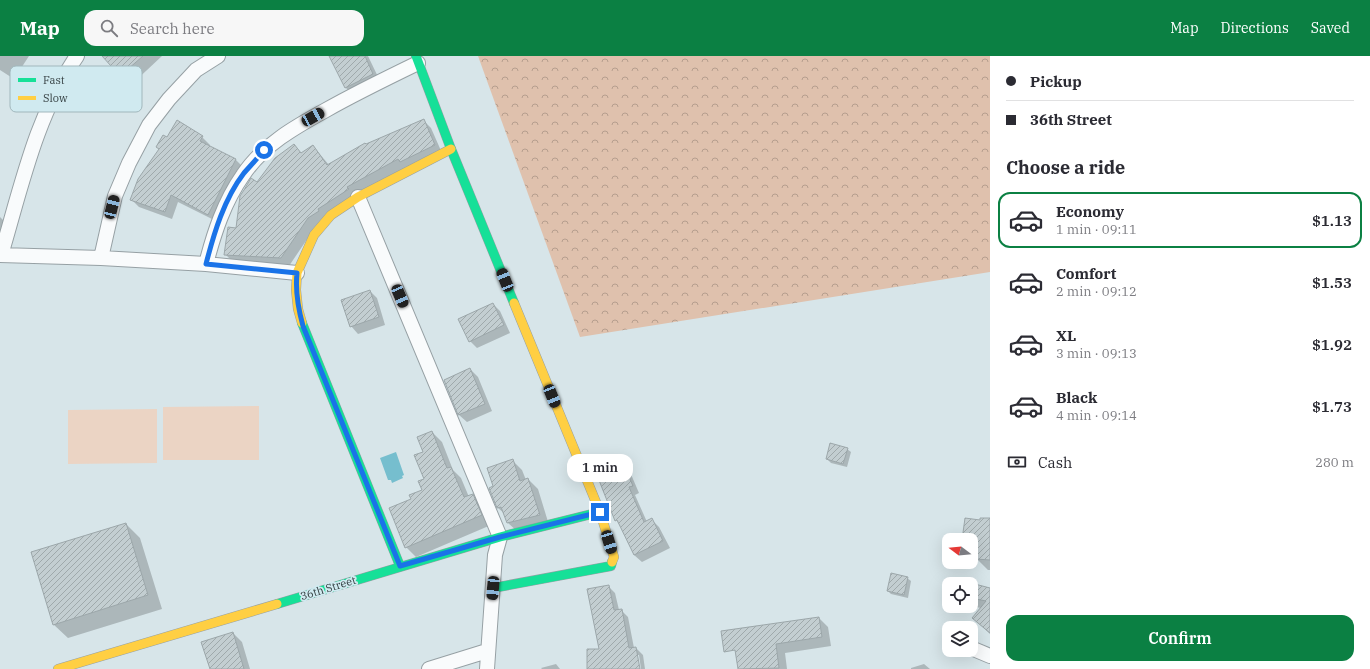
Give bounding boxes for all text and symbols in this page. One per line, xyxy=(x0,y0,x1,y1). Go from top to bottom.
search box xyxy=(84,10,364,46)
text: Map xyxy=(20,16,60,40)
icon: search xyxy=(98,17,120,39)
text: Search here xyxy=(130,19,214,38)
text: Map xyxy=(1170,19,1199,37)
text: Directions xyxy=(1221,19,1289,37)
text: Saved xyxy=(1311,19,1350,37)
legend xyxy=(10,66,142,112)
text: Pickup xyxy=(1030,72,1082,91)
text: Fast xyxy=(43,73,65,87)
text: Slow xyxy=(43,91,68,105)
car xyxy=(300,106,326,128)
text: 36th Street xyxy=(1030,110,1112,129)
route start xyxy=(255,141,273,159)
text: Choose a ride xyxy=(1006,156,1125,179)
car xyxy=(103,194,121,220)
icon: car xyxy=(1008,202,1044,238)
text: Economy xyxy=(1056,202,1124,221)
text: $1.13 xyxy=(1312,211,1352,230)
text: 1 min · 09:11 xyxy=(1056,221,1137,238)
icon: car xyxy=(1008,264,1044,300)
text: Comfort xyxy=(1056,264,1116,283)
car xyxy=(495,267,515,293)
text: $1.53 xyxy=(1312,273,1352,292)
car xyxy=(390,283,410,309)
text: 2 min · 09:12 xyxy=(1056,283,1137,300)
icon: car xyxy=(1008,326,1044,362)
text: XL xyxy=(1056,326,1076,345)
text: $1.92 xyxy=(1312,335,1352,354)
text: 3 min · 09:13 xyxy=(1056,345,1137,362)
car xyxy=(542,383,562,409)
icon: car xyxy=(1008,388,1044,424)
text: Black xyxy=(1056,388,1097,407)
text: $1.73 xyxy=(1312,397,1352,416)
text: 4 min · 09:14 xyxy=(1056,407,1137,424)
icon: cash xyxy=(1006,451,1028,473)
text: Cash xyxy=(1038,453,1072,472)
callout: 1 min xyxy=(567,454,633,482)
text: 280 m xyxy=(1315,454,1354,471)
text: 1 min xyxy=(582,459,618,476)
route end xyxy=(591,503,609,521)
car xyxy=(600,529,618,555)
north arrow xyxy=(942,533,978,569)
map controls xyxy=(942,533,978,657)
street label: 36th Street xyxy=(299,573,358,603)
car xyxy=(486,576,500,600)
button: locate xyxy=(942,577,978,613)
button: Confirm xyxy=(1006,615,1354,661)
button: layers xyxy=(942,621,978,657)

